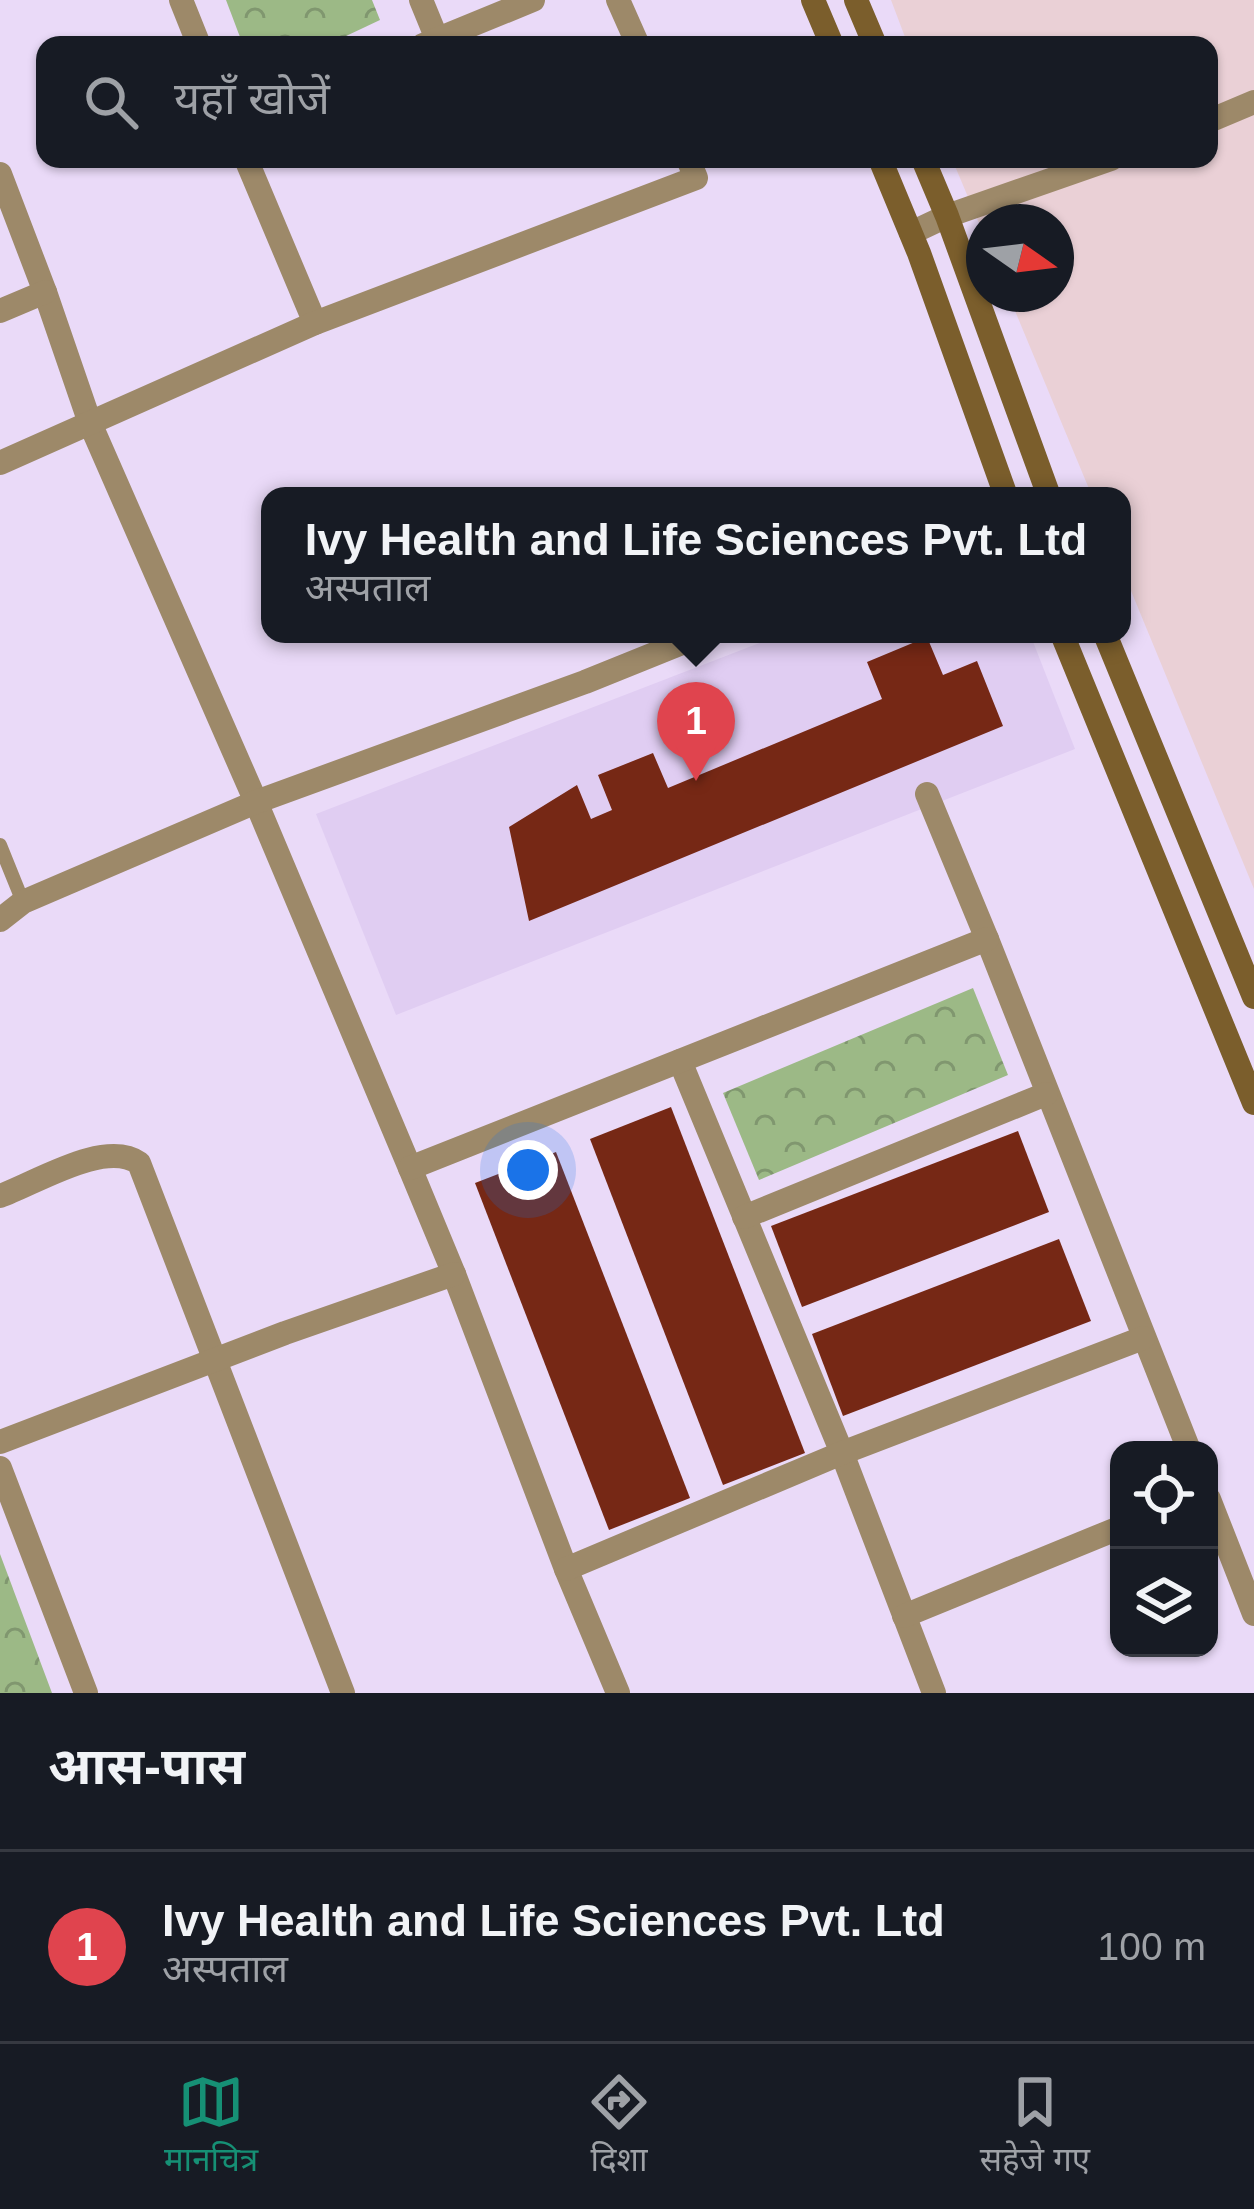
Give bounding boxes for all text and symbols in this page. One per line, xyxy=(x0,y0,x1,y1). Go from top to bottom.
search box xyxy=(36,36,1218,168)
icon: search xyxy=(78,69,144,135)
text: यहाँ खोजें xyxy=(174,73,330,124)
north arrow xyxy=(966,204,1074,312)
popup xyxy=(261,487,1131,643)
text: Ivy Health and Life Sciences Pvt. Ltd xyxy=(305,514,1087,565)
text: अस्पताल xyxy=(305,566,431,609)
pin: 1 xyxy=(657,682,735,781)
your location xyxy=(498,1140,558,1200)
map controls xyxy=(1110,1441,1218,1657)
button: locate xyxy=(1110,1441,1218,1549)
button: layers xyxy=(1110,1549,1218,1657)
text: आस-पास xyxy=(48,1738,245,1795)
text: Ivy Health and Life Sciences Pvt. Ltd xyxy=(162,1895,945,1946)
text: 1 xyxy=(76,1925,98,1968)
text: 100 m xyxy=(1098,1925,1206,1968)
text: अस्पताल xyxy=(162,1947,288,1990)
tab: मानचित्र xyxy=(164,2069,258,2184)
tab: दिशा xyxy=(586,2069,652,2184)
tab: सहेजे गए xyxy=(980,2069,1090,2184)

